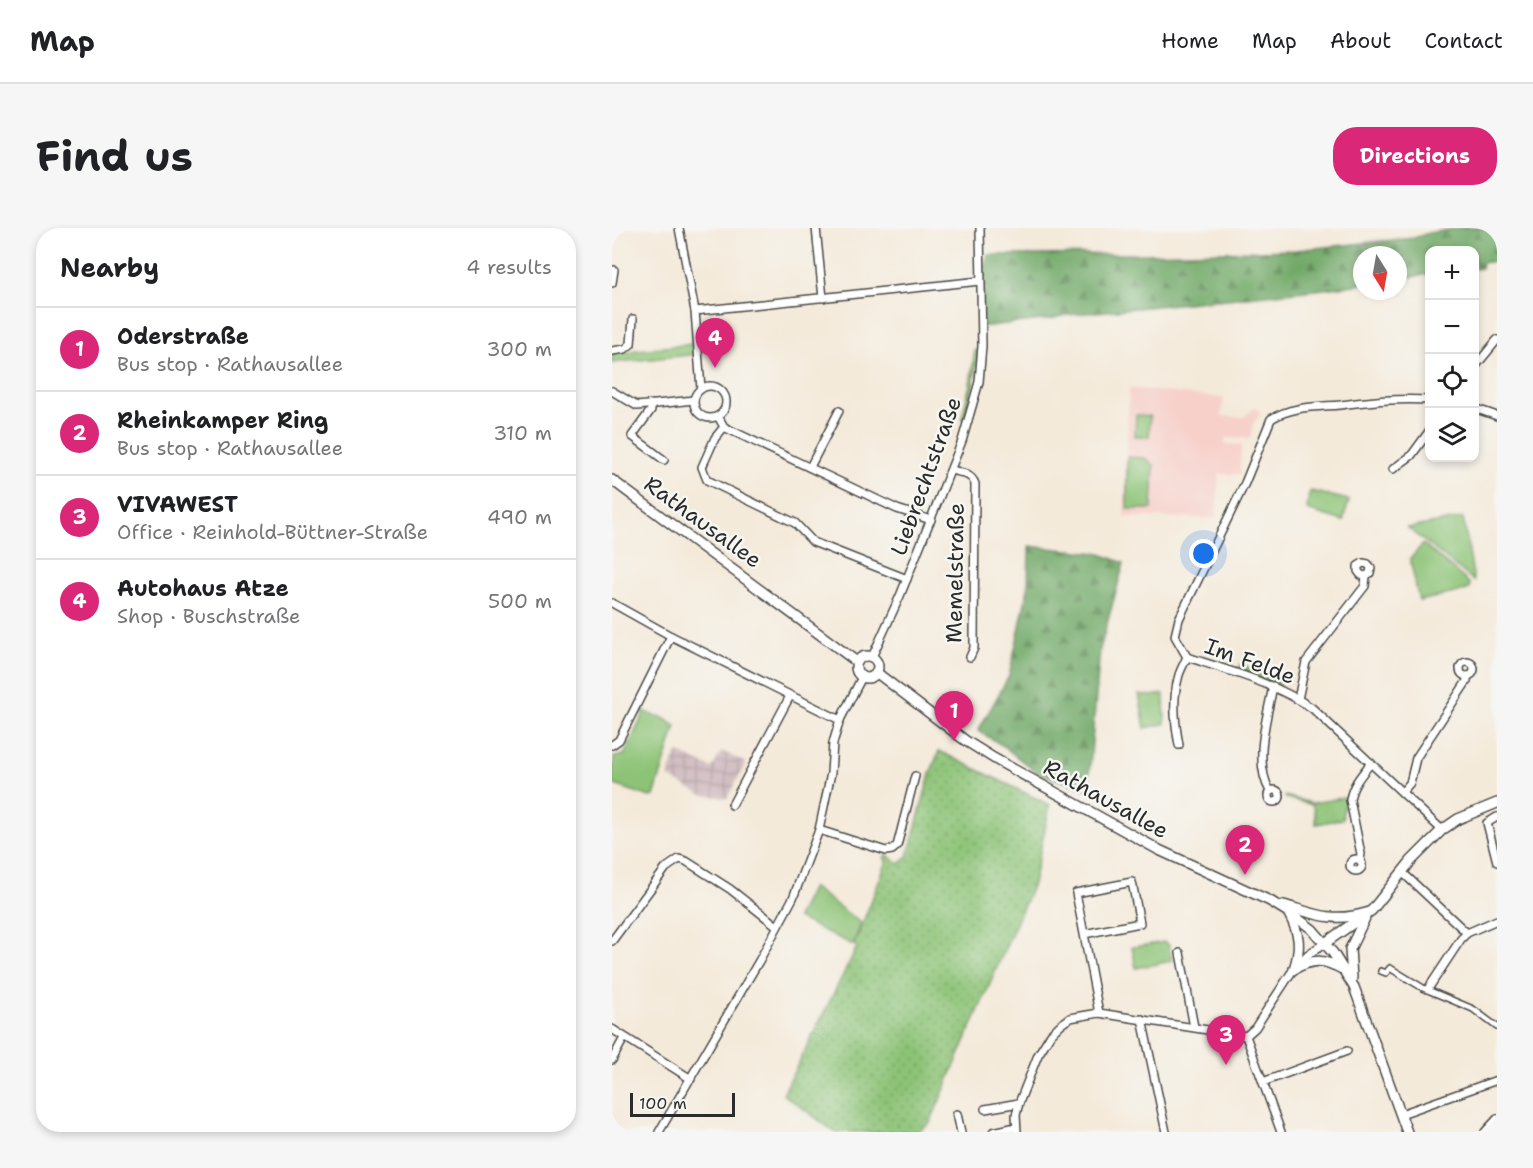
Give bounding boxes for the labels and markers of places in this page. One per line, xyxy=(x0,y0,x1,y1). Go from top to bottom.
pin: 4 xyxy=(696,318,734,368)
pin: 1 xyxy=(934,692,974,741)
pin: 2 xyxy=(1226,826,1264,875)
pin: 3 xyxy=(1206,1016,1246,1065)

